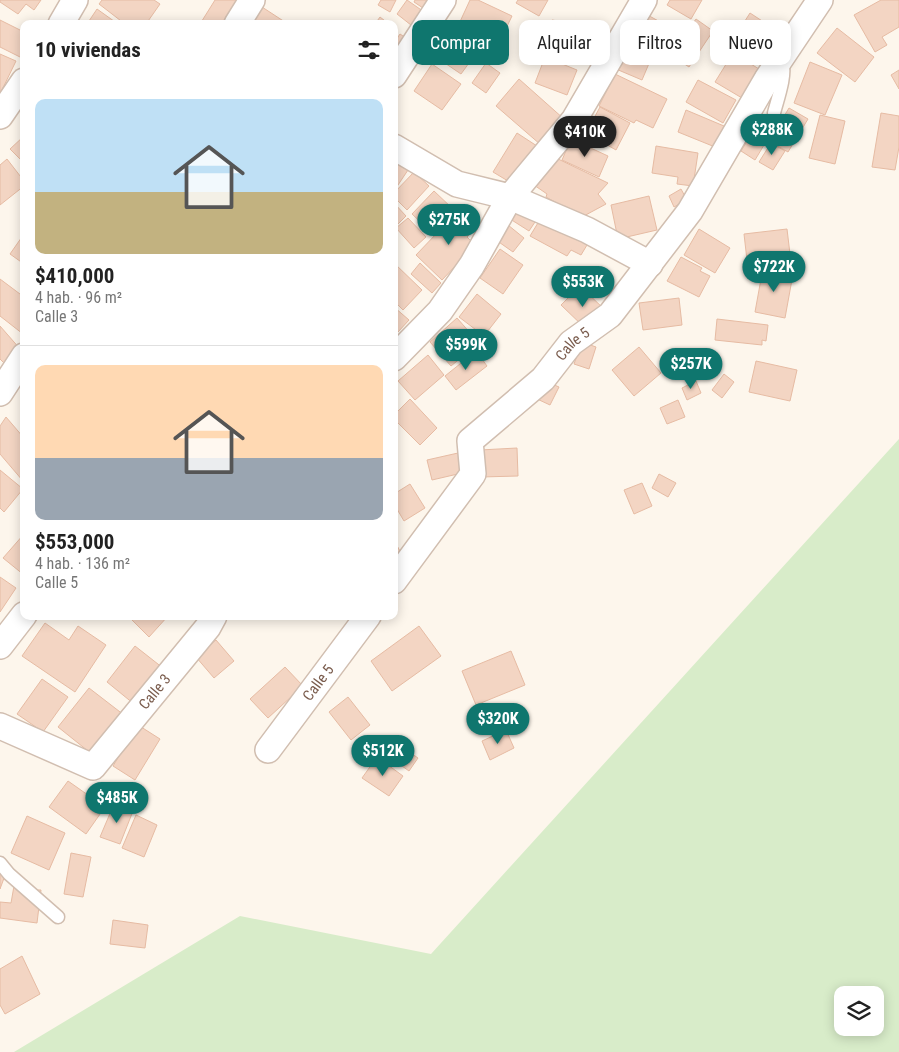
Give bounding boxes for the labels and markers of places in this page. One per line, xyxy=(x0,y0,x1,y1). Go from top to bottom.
pin: $288K xyxy=(737,114,807,156)
pin: $410K xyxy=(550,116,620,158)
pin: $275K xyxy=(414,204,484,246)
pin: $722K xyxy=(739,250,809,293)
pin: $553K xyxy=(548,266,618,308)
pin: $599K xyxy=(431,328,501,371)
pin: $257K xyxy=(656,348,726,390)
pin: $320K xyxy=(463,702,533,745)
pin: $512K xyxy=(348,734,418,777)
pin: $485K xyxy=(82,782,152,824)

